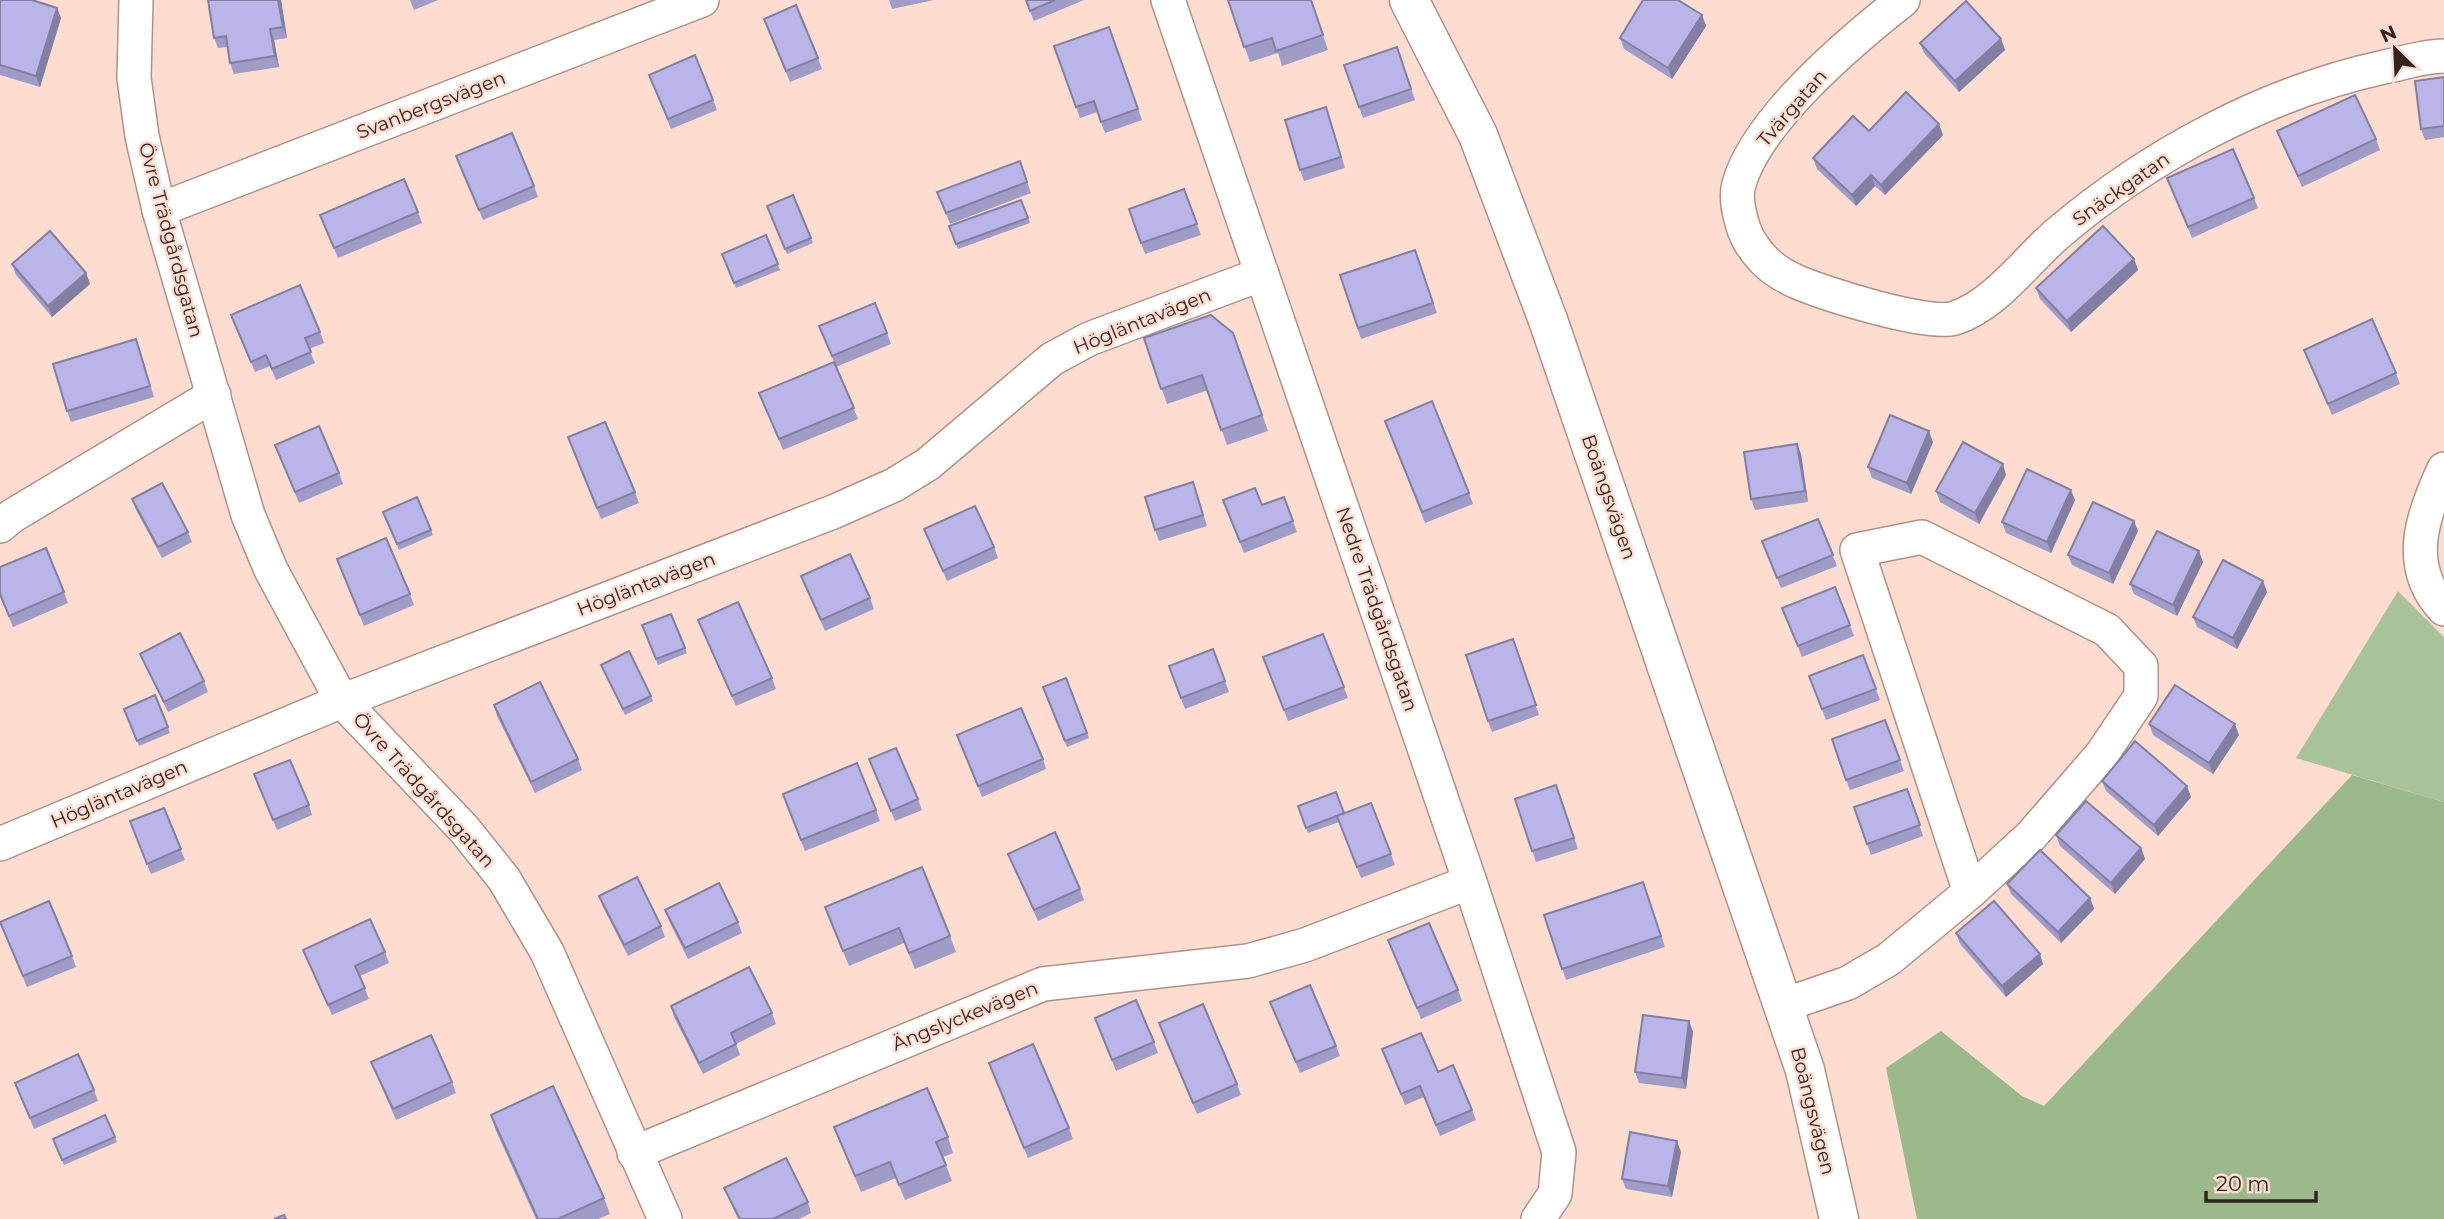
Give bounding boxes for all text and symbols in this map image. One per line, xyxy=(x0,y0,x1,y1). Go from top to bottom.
north arrow xyxy=(2360,14,2430,84)
text: N xyxy=(2377,20,2400,48)
street label: Tvärgatan xyxy=(1752,65,1832,151)
street label: Svanbergsvägen xyxy=(353,66,509,144)
street label: Övre Trädgårdsgatan xyxy=(134,140,208,340)
street label: Snäckgatan xyxy=(2068,147,2174,231)
street label: Högläntavägen xyxy=(1070,283,1214,359)
street label: Boängsvägen xyxy=(1577,431,1641,563)
street label: Nedre Trädgårdsgatan xyxy=(1331,504,1423,714)
street label: Högläntavägen xyxy=(574,547,718,621)
street label: Övre Trädgårdsgatan xyxy=(348,708,500,872)
street label: Högläntavägen xyxy=(47,755,191,833)
street label: Ängslyckevägen xyxy=(889,976,1041,1056)
street label: Boängsvägen xyxy=(1786,1045,1840,1177)
scale bar xyxy=(2206,1160,2316,1204)
text: 20 m xyxy=(2216,1171,2270,1196)

